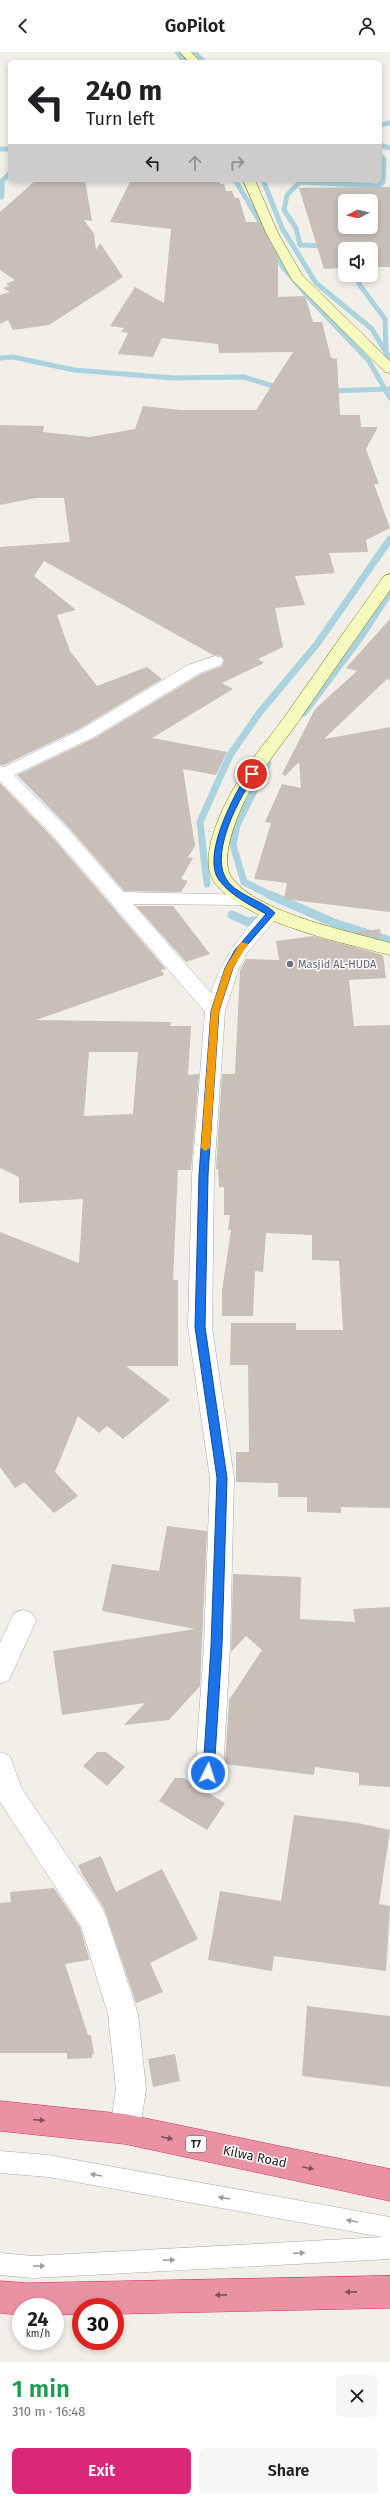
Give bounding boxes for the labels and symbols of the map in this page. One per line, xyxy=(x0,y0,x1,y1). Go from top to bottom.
north arrow xyxy=(338,194,378,234)
pin xyxy=(235,757,269,791)
place label: Masjid AL-HUDA xyxy=(298,958,377,971)
marker: Masjid AL-HUDA xyxy=(285,959,295,969)
position arrow xyxy=(187,1752,229,1794)
one-way arrow xyxy=(33,2117,45,2123)
one-way arrow xyxy=(161,2135,174,2141)
road number: T7 xyxy=(186,2136,206,2152)
street label: Kilwa Road xyxy=(222,2142,288,2171)
one-way arrow xyxy=(302,2165,315,2171)
one-way arrow xyxy=(90,2171,102,2177)
one-way arrow xyxy=(218,2195,230,2201)
one-way arrow xyxy=(346,2218,358,2224)
one-way arrow xyxy=(292,2250,305,2256)
one-way arrow xyxy=(163,2256,175,2263)
one-way arrow xyxy=(33,2263,45,2270)
one-way arrow xyxy=(344,2289,357,2295)
one-way arrow xyxy=(214,2292,227,2298)
speed limit sign: 30 xyxy=(72,2298,124,2350)

